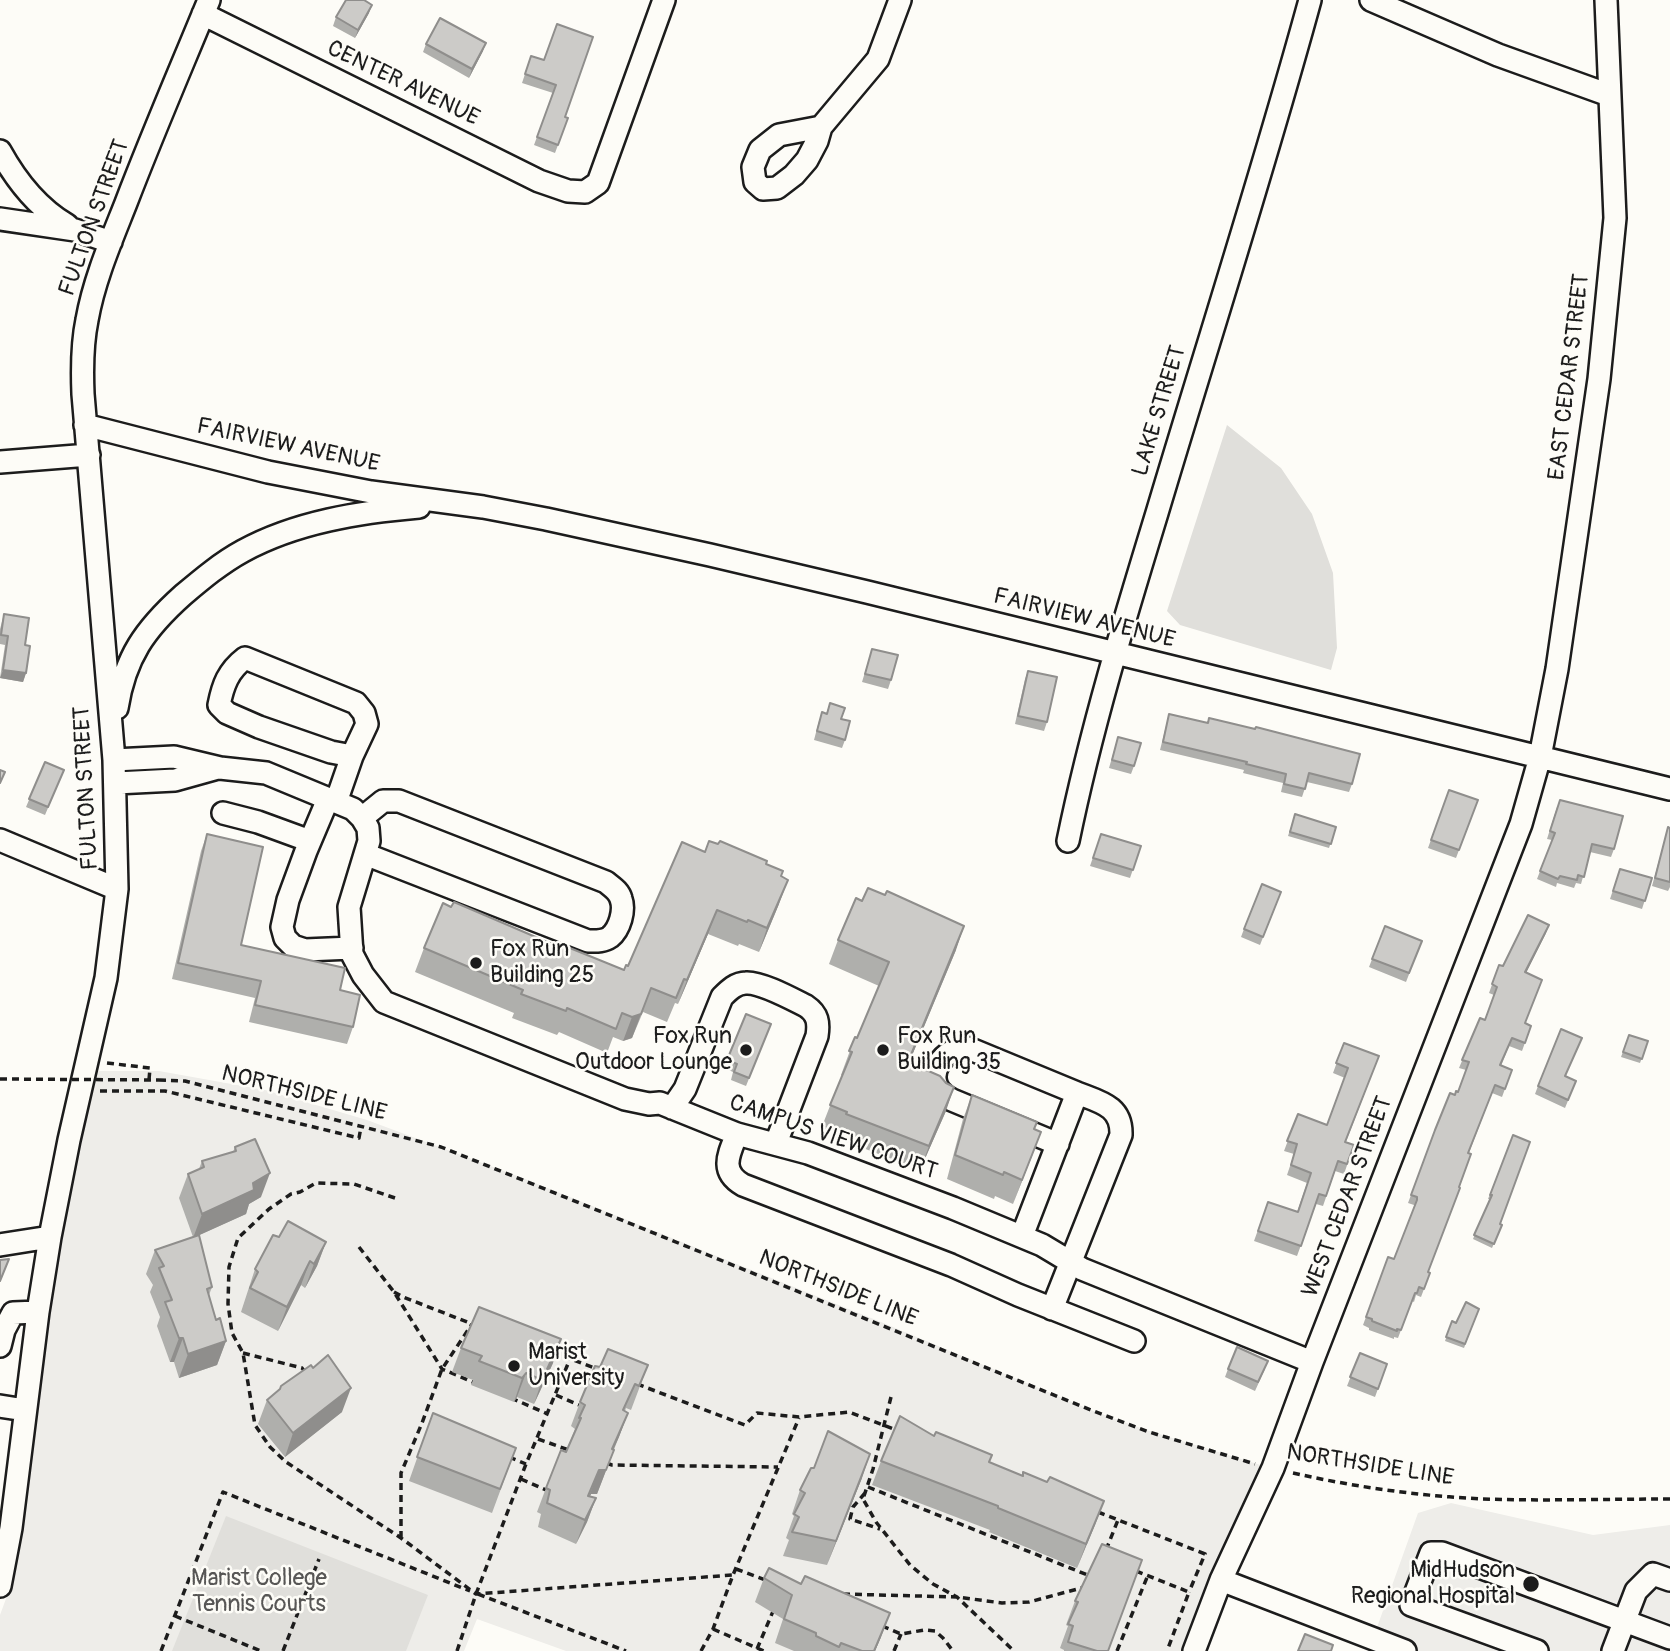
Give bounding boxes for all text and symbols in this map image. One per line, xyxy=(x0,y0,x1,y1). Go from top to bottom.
street label: CENTER AVENUE xyxy=(322,35,484,133)
street label: FULTON STREET xyxy=(54,136,136,300)
street label: EAST CEDAR STREET xyxy=(1544,272,1596,482)
street label: LAKE STREET xyxy=(1127,342,1193,480)
street label: FAIRVIEW AVENUE xyxy=(194,413,382,479)
street label: FAIRVIEW AVENUE xyxy=(990,583,1178,655)
street label: FULTON STREET xyxy=(69,705,105,871)
place label: Fox Run Building 25 xyxy=(490,936,594,990)
marker: Fox Run Building 25 xyxy=(468,955,484,971)
place label: Fox Run Outdoor Lounge xyxy=(575,1023,732,1077)
place label: Fox Run Building 35 xyxy=(897,1023,1001,1077)
marker: Fox Run Outdoor Lounge xyxy=(738,1042,754,1058)
marker: Fox Run Building 35 xyxy=(875,1042,891,1058)
street label: NORTHSIDE LINE xyxy=(219,1060,389,1128)
street label: CAMPUS VIEW COURT xyxy=(725,1089,941,1187)
street label: WEST CEDAR STREET xyxy=(1297,1093,1399,1301)
street label: NORTHSIDE LINE xyxy=(754,1245,922,1333)
place label: Marist University xyxy=(528,1339,624,1393)
marker: Marist University xyxy=(506,1358,522,1374)
street label: NORTHSIDE LINE xyxy=(1284,1439,1456,1493)
place label: MidHudson Regional Hospital xyxy=(1351,1557,1515,1611)
park label: Marist College Tennis Courts xyxy=(191,1565,327,1619)
marker: MidHudson Regional Hospital xyxy=(1521,1574,1541,1594)

